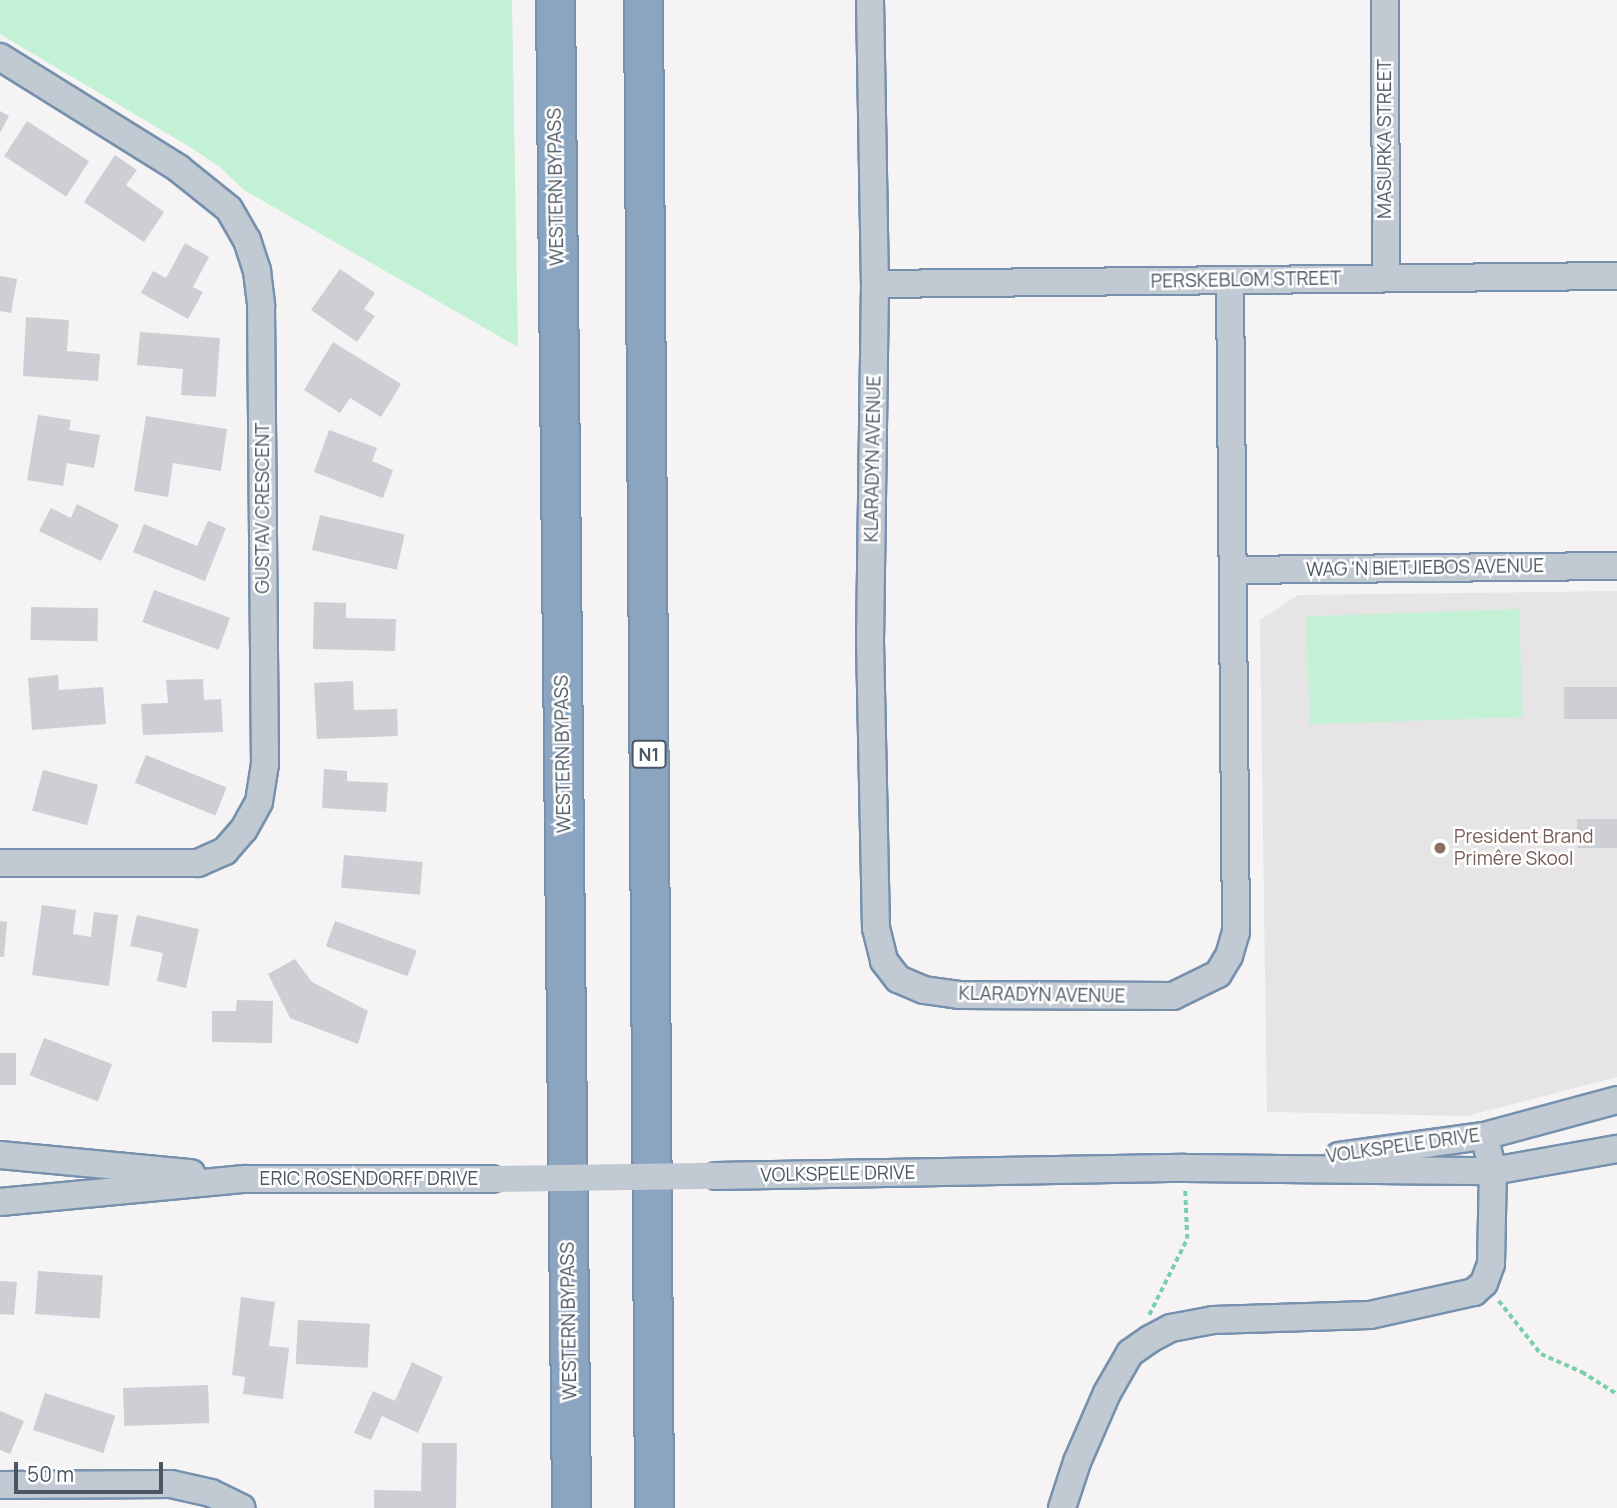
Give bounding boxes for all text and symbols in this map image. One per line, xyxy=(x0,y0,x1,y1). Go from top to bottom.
street label: MASURKA STREET xyxy=(1374,59,1396,219)
street label: WESTERN BYPASS xyxy=(543,108,569,266)
street label: PERSKEBLOM STREET xyxy=(1151,267,1341,293)
street label: KLARADYN AVENUE xyxy=(860,375,886,543)
street label: GUSTAV CRESCENT xyxy=(252,422,274,594)
street label: WAG 'N BIETJIEBOS AVENUE xyxy=(1306,555,1544,581)
street label: WESTERN BYPASS xyxy=(550,675,576,833)
road number: N1 xyxy=(632,740,666,768)
place label: President Brand Primêre Skool xyxy=(1454,826,1594,870)
marker: President Brand Primêre Skool xyxy=(1432,840,1448,856)
street label: KLARADYN AVENUE xyxy=(958,982,1126,1008)
street label: VOLKSPELE DRIVE xyxy=(1325,1124,1481,1168)
street label: VOLKSPELE DRIVE xyxy=(760,1161,916,1187)
street label: ERIC ROSENDORFF DRIVE xyxy=(260,1168,478,1190)
street label: WESTERN BYPASS xyxy=(556,1242,582,1400)
scale bar xyxy=(18,1448,166,1492)
text: 50 m xyxy=(27,1460,74,1488)

